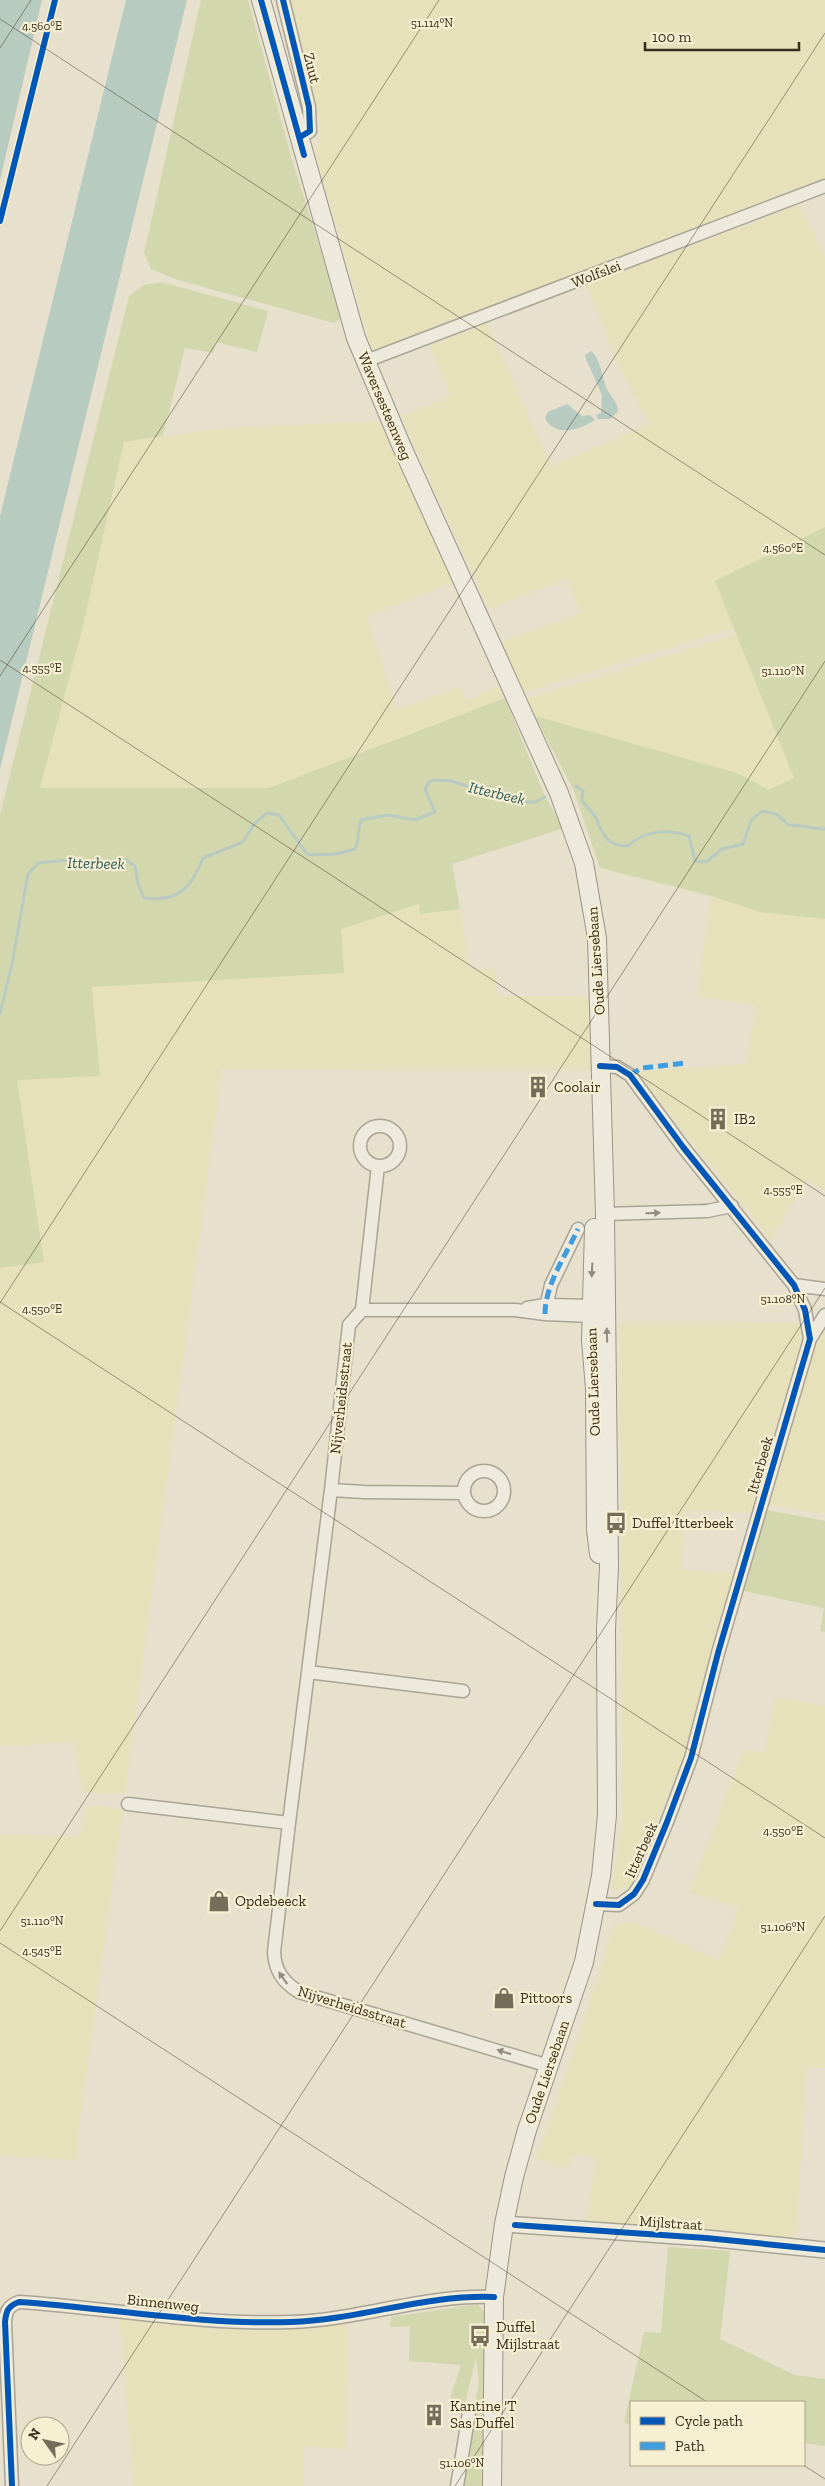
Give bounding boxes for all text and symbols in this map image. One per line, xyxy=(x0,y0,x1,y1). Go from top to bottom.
text: 51.114°N xyxy=(411,16,453,30)
text: 4.560°E xyxy=(22,19,62,33)
scale bar xyxy=(645,20,799,52)
text: 100 m xyxy=(652,28,691,46)
street label: Zuut xyxy=(300,51,325,86)
street label: Wolfslei xyxy=(569,256,623,292)
street label: Waversesteenweg xyxy=(354,349,416,463)
text: 4.560°E xyxy=(763,541,803,555)
text: 4.555°E xyxy=(22,661,62,675)
text: 51.110°N xyxy=(761,664,805,678)
water label: Itterbeek xyxy=(467,777,527,809)
water label: Itterbeek xyxy=(67,853,125,873)
street label: Oude Liersebaan xyxy=(583,906,609,1016)
building icon: Coolair xyxy=(525,1074,551,1100)
place label: Coolair xyxy=(554,1078,601,1096)
building icon: IB2 xyxy=(705,1106,731,1132)
place label: IB2 xyxy=(734,1110,756,1128)
text: 4.555°E xyxy=(763,1183,803,1197)
one-way arrow xyxy=(646,1209,662,1217)
one-way arrow xyxy=(588,1263,596,1279)
text: 51.108°N xyxy=(761,1292,806,1306)
text: 4.550°E xyxy=(22,1302,62,1316)
street label: Oude Liersebaan xyxy=(582,1327,604,1437)
one-way arrow xyxy=(603,1327,611,1343)
street label: Nijverheidsstraat xyxy=(326,1341,356,1455)
street label: Itterbeek xyxy=(743,1434,777,1496)
bus stop icon: Duffel Itterbeek xyxy=(603,1510,629,1536)
place label: Duffel Itterbeek xyxy=(632,1514,734,1532)
street label: Itterbeek xyxy=(621,1819,661,1881)
text: 4.550°E xyxy=(763,1824,803,1838)
shop icon: Opdebeeck xyxy=(206,1888,232,1914)
place label: Opdebeeck xyxy=(235,1892,307,1910)
text: 51.110°N xyxy=(20,1914,64,1928)
text: 51.106°N xyxy=(761,1920,806,1934)
text: 4.545°E xyxy=(22,1944,62,1958)
one-way arrow xyxy=(278,1971,288,1985)
street label: Nijverheidsstraat xyxy=(296,1982,409,2032)
shop icon: Pittoors xyxy=(491,1985,517,2011)
place label: Pittoors xyxy=(520,1989,572,2007)
street label: Oude Liersebaan xyxy=(521,2017,573,2126)
one-way arrow xyxy=(496,2048,511,2056)
street label: Mijlstraat xyxy=(639,2212,704,2234)
street label: Binnenweg xyxy=(126,2290,200,2316)
place label: Duffel Mijlstraat xyxy=(496,2318,560,2353)
bus stop icon: Duffel Mijlstraat xyxy=(467,2323,493,2349)
place label: Kantine 'T Sas Duffel xyxy=(450,2397,516,2432)
legend xyxy=(630,2401,805,2466)
building icon: Kantine 'T Sas Duffel xyxy=(421,2402,447,2428)
text: Cycle path xyxy=(675,2412,744,2430)
north arrow xyxy=(20,2416,70,2466)
text: N xyxy=(24,2425,45,2443)
text: Path xyxy=(675,2437,705,2455)
text: 51.106°N xyxy=(440,2456,485,2470)

